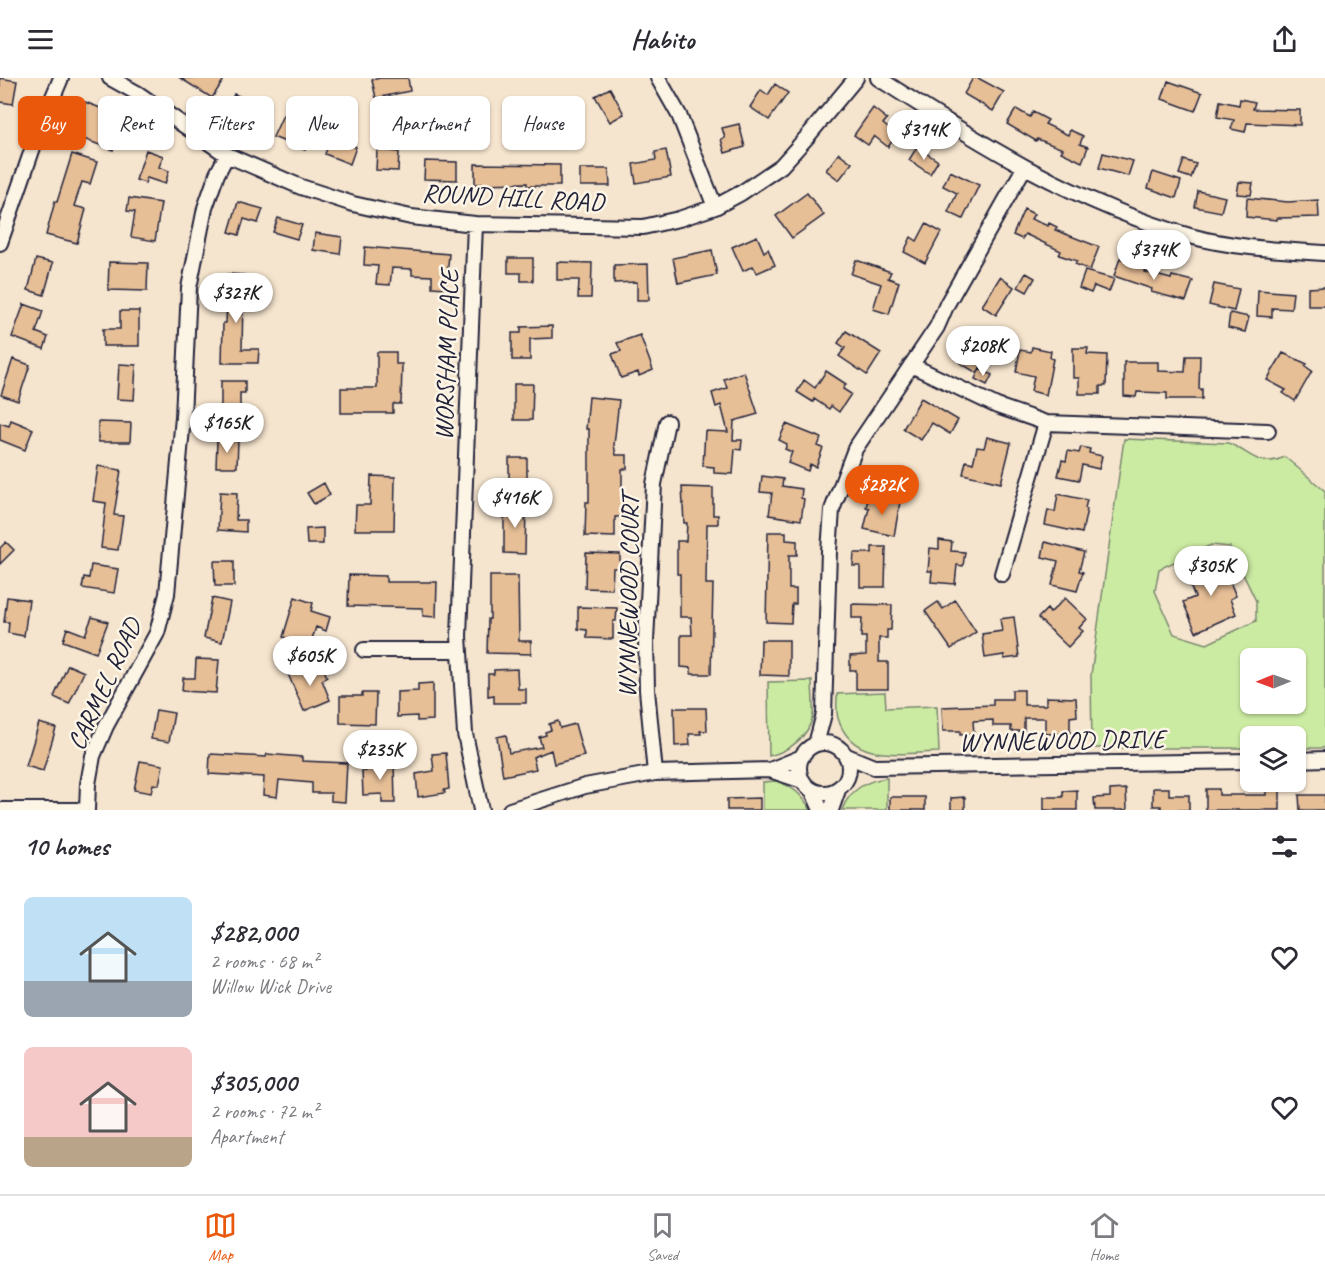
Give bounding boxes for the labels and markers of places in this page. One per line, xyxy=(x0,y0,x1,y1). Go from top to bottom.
pin: $314K xyxy=(882,110,966,161)
pin: $374K xyxy=(1112,230,1196,281)
pin: $327K xyxy=(194,273,278,324)
pin: $208K xyxy=(941,326,1025,377)
pin: $165K xyxy=(185,403,269,454)
pin: $282K xyxy=(840,465,924,516)
pin: $416K xyxy=(473,478,557,529)
pin: $305K xyxy=(1169,546,1253,597)
pin: $605K xyxy=(268,636,352,687)
pin: $235K xyxy=(338,730,422,781)

